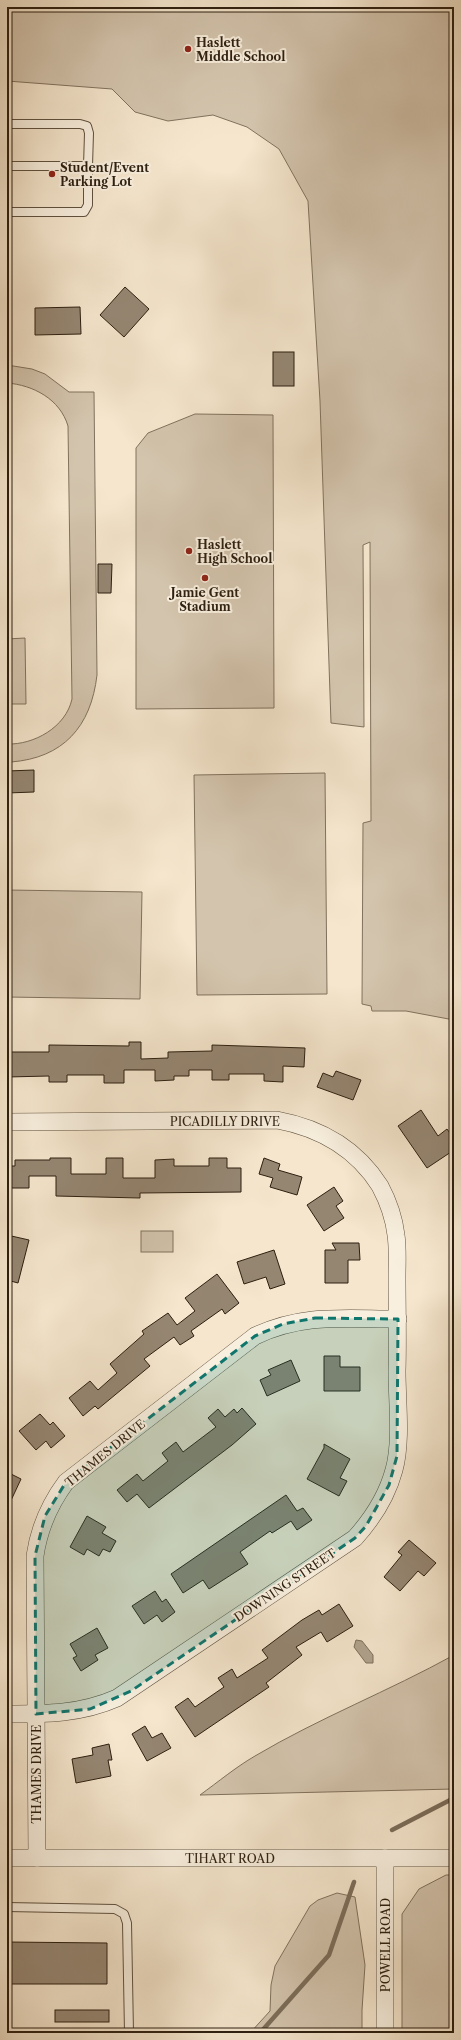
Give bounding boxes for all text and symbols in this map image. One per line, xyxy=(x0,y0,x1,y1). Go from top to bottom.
place label: Haslett Middle School xyxy=(196,35,285,64)
marker: Haslett Middle School xyxy=(183,44,193,54)
place label: Student/Event Parking Lot xyxy=(60,160,149,189)
marker: Student/Event Parking Lot xyxy=(47,169,57,179)
place label: Haslett High School xyxy=(197,537,272,566)
marker: Haslett High School xyxy=(184,546,194,556)
marker: Jamie Gent Stadium xyxy=(200,573,210,583)
place label: Jamie Gent Stadium xyxy=(169,585,239,614)
street label: PICADILLY DRIVE xyxy=(170,1114,280,1129)
street label: THAMES DRIVE xyxy=(62,1416,148,1490)
street label: DOWNING STREET xyxy=(231,1545,339,1625)
street label: THAMES DRIVE xyxy=(29,1725,44,1823)
street label: TIHART ROAD xyxy=(185,1851,275,1866)
street label: POWELL ROAD xyxy=(378,1898,393,1992)

